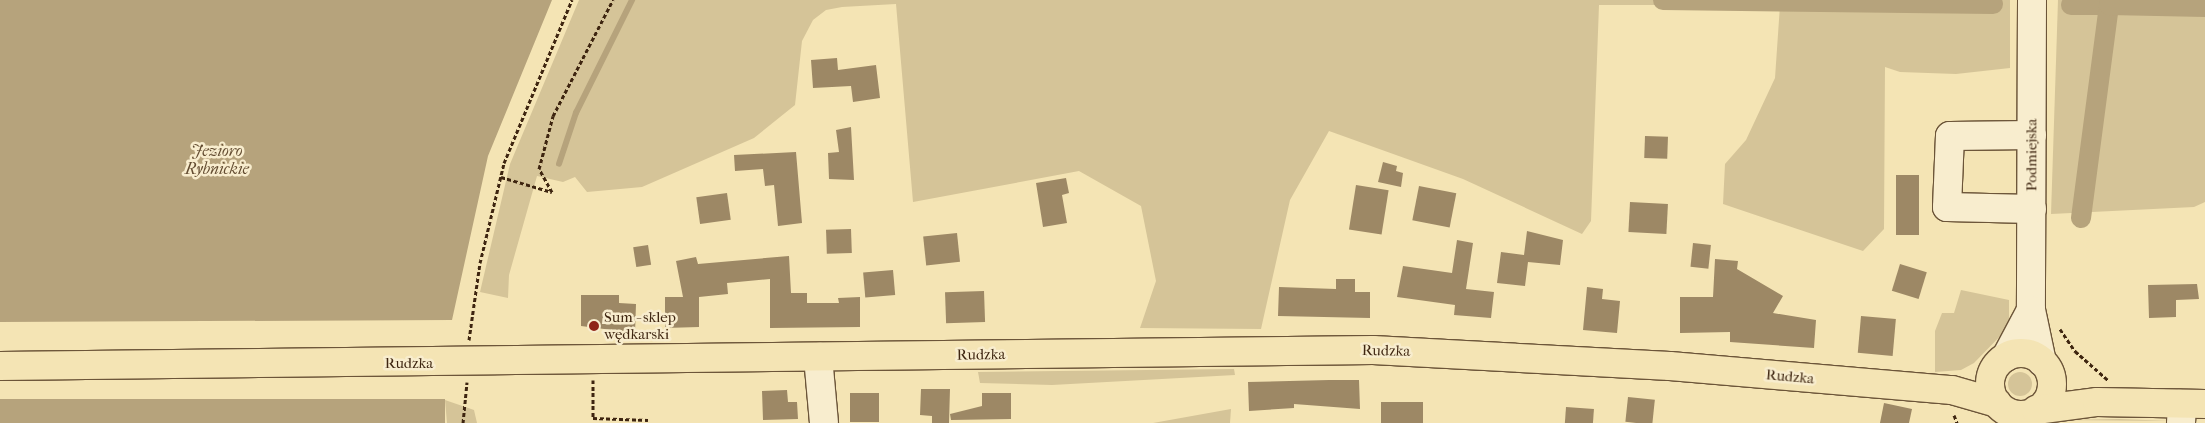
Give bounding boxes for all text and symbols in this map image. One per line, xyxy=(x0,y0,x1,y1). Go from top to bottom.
street label: Podmiejska xyxy=(2023,119,2041,191)
water label: Jezioro Rybnickie xyxy=(185,141,249,179)
place label: Sum - sklep wędkarski xyxy=(604,308,676,343)
marker: Sum - sklep wędkarski xyxy=(588,320,600,332)
street label: Rudzka xyxy=(1362,342,1410,360)
street label: Rudzka xyxy=(957,346,1005,364)
street label: Rudzka xyxy=(385,355,433,373)
street label: Rudzka xyxy=(1765,366,1815,388)

